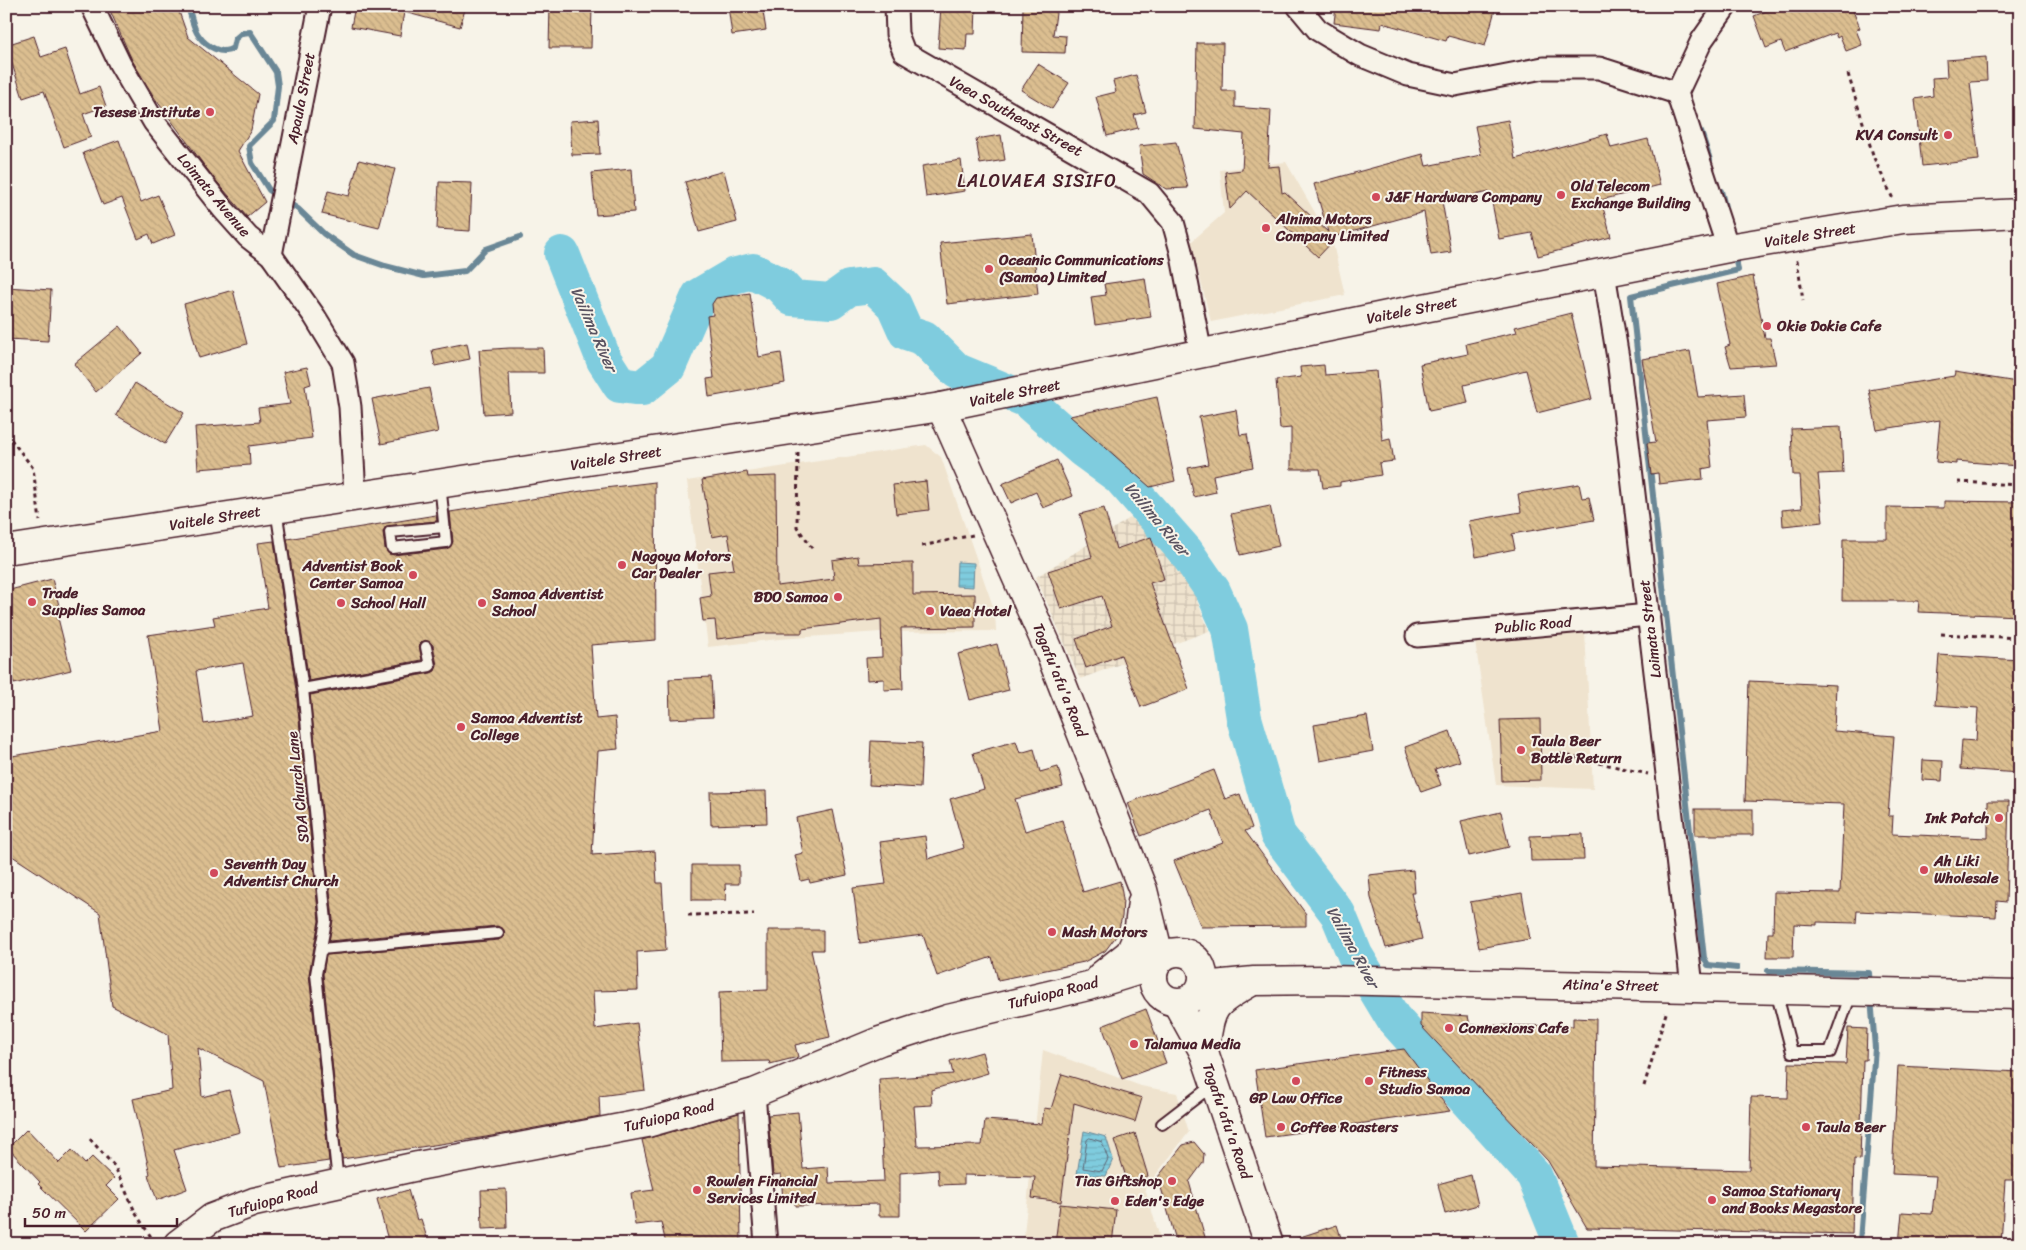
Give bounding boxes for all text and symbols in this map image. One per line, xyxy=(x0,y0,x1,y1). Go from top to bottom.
street label: Apaula Street xyxy=(279,50,323,147)
street label: Vaea Southeast Street xyxy=(944,68,1088,164)
place label: Tesese Institute xyxy=(93,99,201,125)
marker: Tesese Institute xyxy=(204,106,216,118)
place label: KVA Consult xyxy=(1855,122,1938,148)
marker: KVA Consult xyxy=(1942,129,1954,141)
street label: Loimata Avenue xyxy=(171,147,258,243)
district label: LALOVAEA SISIFO xyxy=(957,165,1117,197)
place label: Old Telecom Exchange Building xyxy=(1570,173,1691,216)
place label: J&F Hardware Company xyxy=(1385,184,1543,210)
marker: Old Telecom Exchange Building xyxy=(1555,189,1567,201)
marker: J&F Hardware Company xyxy=(1370,191,1382,203)
place label: Alnima Motors Company Limited xyxy=(1275,206,1390,249)
street label: Vaitele Street xyxy=(1762,215,1858,255)
marker: Alnima Motors Company Limited xyxy=(1260,222,1272,234)
place label: Oceanic Communications (Samoa) Limited xyxy=(998,247,1165,290)
marker: Oceanic Communications (Samoa) Limited xyxy=(983,263,995,275)
water label: Vailima River xyxy=(562,282,627,379)
street label: Vaitele Street xyxy=(1364,288,1460,332)
place label: Okie Dokie Cafe xyxy=(1776,313,1882,339)
marker: Okie Dokie Cafe xyxy=(1761,320,1773,332)
street label: Vaitele Street xyxy=(967,371,1063,415)
street label: Vaitele Street xyxy=(568,438,664,478)
water label: Vailima River xyxy=(1117,475,1199,565)
street label: Vaitele Street xyxy=(167,498,263,538)
place label: Nagoya Motors Car Dealer xyxy=(631,543,732,586)
place label: Adventist Book Center Samoa xyxy=(301,553,404,596)
marker: Nagoya Motors Car Dealer xyxy=(616,559,628,571)
marker: Adventist Book Center Samoa xyxy=(407,569,419,581)
street label: Loimata Street xyxy=(1631,578,1669,680)
place label: Trade Supplies Samoa xyxy=(41,580,146,623)
place label: Samoa Adventist School xyxy=(491,581,604,624)
place label: BDO Samoa xyxy=(754,584,828,610)
place label: School Hall xyxy=(350,590,427,616)
marker: BDO Samoa xyxy=(832,591,844,603)
marker: Trade Supplies Samoa xyxy=(26,596,38,608)
marker: School Hall xyxy=(335,597,347,609)
marker: Samoa Adventist School xyxy=(476,597,488,609)
place label: Vaea Hotel xyxy=(940,598,1012,624)
marker: Vaea Hotel xyxy=(924,605,936,617)
street label: Public Road xyxy=(1493,609,1574,641)
street label: Togafu'afu'a Road xyxy=(1025,619,1095,742)
place label: Samoa Adventist College xyxy=(470,705,583,748)
marker: Samoa Adventist College xyxy=(455,721,467,733)
place label: Taula Beer Bottle Return xyxy=(1531,728,1622,771)
street label: SDA Church Lane xyxy=(279,730,317,844)
marker: Taula Beer Bottle Return xyxy=(1515,744,1527,756)
place label: Ink Patch xyxy=(1924,805,1989,831)
marker: Ink Patch xyxy=(1993,812,2005,824)
place label: Ah Liki Wholesale xyxy=(1933,848,1999,891)
place label: Seventh Day Adventist Church xyxy=(223,851,339,894)
marker: Ah Liki Wholesale xyxy=(1918,864,1930,876)
marker: Seventh Day Adventist Church xyxy=(208,867,220,879)
water label: Vailima River xyxy=(1318,901,1389,996)
place label: Mash Motors xyxy=(1061,919,1148,945)
marker: Mash Motors xyxy=(1046,926,1058,938)
street label: Tufuiopa Road xyxy=(1005,969,1102,1017)
street label: Atina'e Street xyxy=(1562,971,1660,999)
place label: Connexions Cafe xyxy=(1458,1015,1570,1041)
marker: Connexions Cafe xyxy=(1443,1022,1455,1034)
place label: Talamua Media xyxy=(1144,1031,1241,1057)
marker: Talamua Media xyxy=(1128,1038,1140,1050)
street label: Togafu'afu'a Road xyxy=(1195,1059,1259,1184)
place label: Fitness Studio Samoa xyxy=(1378,1059,1470,1102)
marker: GP Law Office xyxy=(1290,1075,1302,1087)
marker: Fitness Studio Samoa xyxy=(1363,1075,1375,1087)
place label: GP Law Office xyxy=(1248,1085,1343,1111)
street label: Tufuiopa Road xyxy=(621,1092,718,1140)
place label: Coffee Roasters xyxy=(1290,1114,1399,1140)
place label: Taula Beer xyxy=(1816,1114,1887,1140)
marker: Coffee Roasters xyxy=(1275,1121,1287,1133)
marker: Taula Beer xyxy=(1800,1121,1812,1133)
place label: Rowlen Financial Services Limited xyxy=(706,1168,818,1211)
place label: Tias Giftshop xyxy=(1075,1168,1162,1194)
street label: Tufuiopa Road xyxy=(225,1174,322,1225)
marker: Tias Giftshop xyxy=(1166,1175,1178,1187)
place label: Samoa Stationary and Books Megastore xyxy=(1721,1178,1863,1221)
marker: Rowlen Financial Services Limited xyxy=(691,1184,703,1196)
place label: Eden's Edge xyxy=(1125,1188,1205,1214)
marker: Samoa Stationary and Books Megastore xyxy=(1706,1194,1718,1206)
scale bar xyxy=(25,1195,178,1227)
marker: Eden's Edge xyxy=(1109,1195,1121,1207)
text: 50 m xyxy=(32,1200,67,1226)

